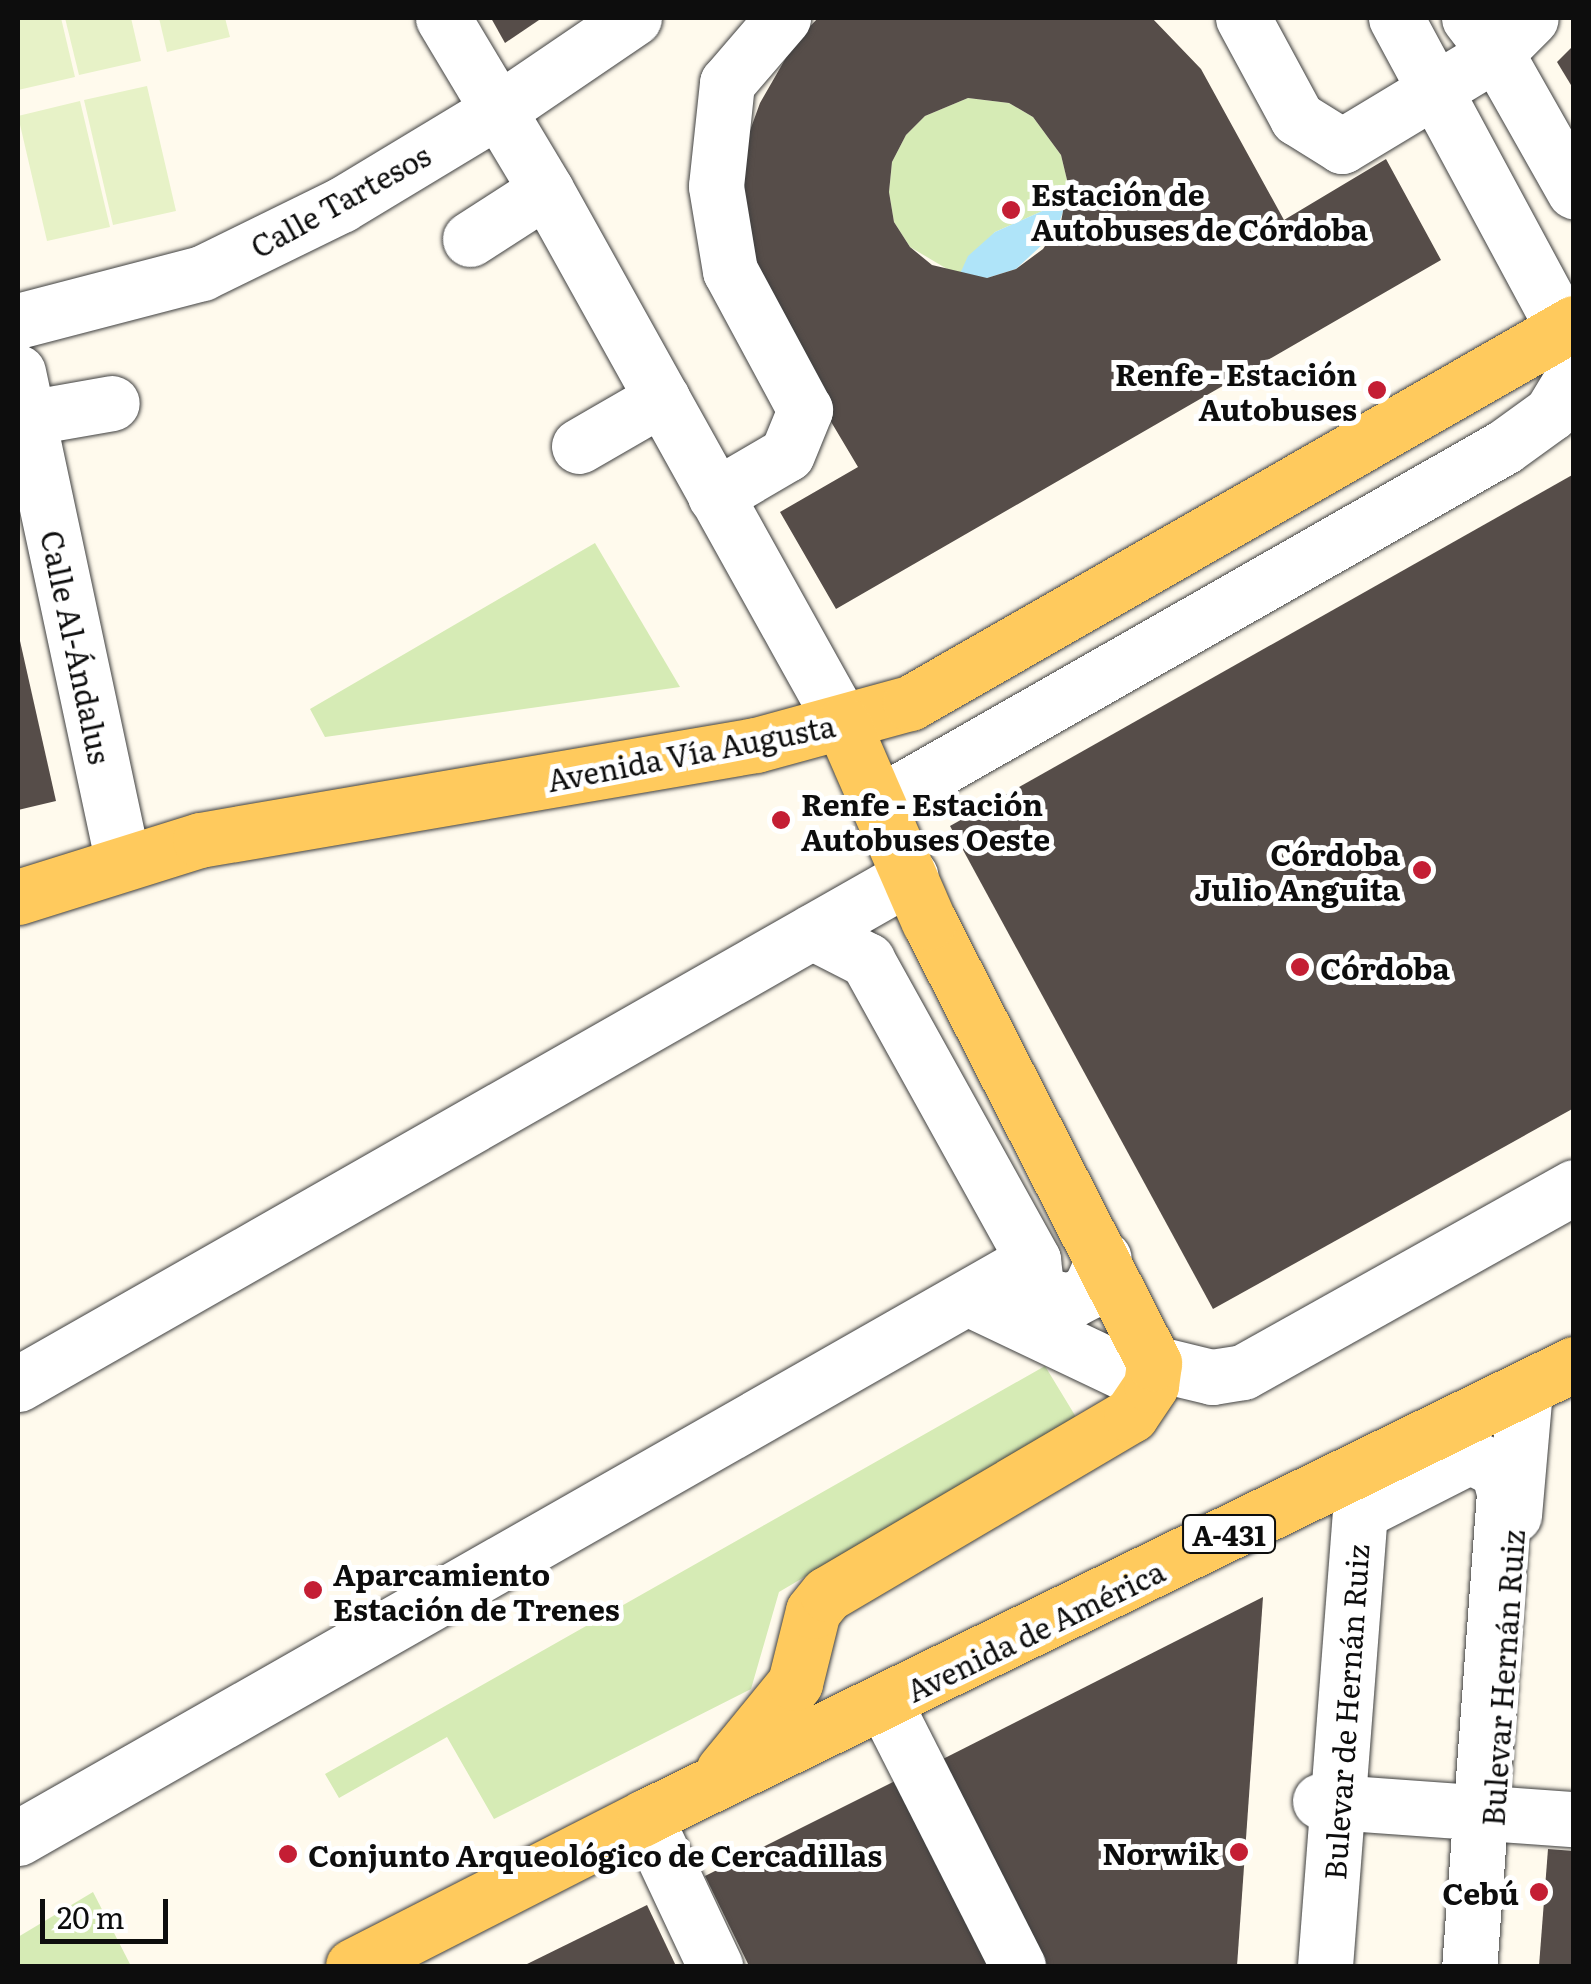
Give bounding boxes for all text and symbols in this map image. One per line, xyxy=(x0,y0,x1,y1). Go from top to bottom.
street label: Calle Tartesos xyxy=(244,136,436,264)
place label: Estación de Autobuses de Córdoba xyxy=(1031,175,1368,246)
marker: Estación de Autobuses de Córdoba xyxy=(1000,199,1022,221)
place label: Renfe - Estación Autobuses xyxy=(1115,355,1357,426)
marker: Renfe - Estación Autobuses xyxy=(1366,379,1388,401)
street label: Calle Al-Ándalus xyxy=(35,527,119,767)
street label: Avenida Vía Augusta xyxy=(544,706,838,798)
place label: Renfe - Estación Autobuses Oeste xyxy=(801,785,1050,856)
marker: Renfe - Estación Autobuses Oeste xyxy=(770,809,792,831)
place label: Córdoba Julio Anguita xyxy=(1195,835,1400,906)
marker: Córdoba Julio Anguita xyxy=(1409,857,1435,883)
place label: Córdoba xyxy=(1320,949,1450,985)
marker: Córdoba xyxy=(1289,956,1311,978)
road number: A-431 xyxy=(1182,1511,1276,1557)
street label: Bulevar Hernán Ruiz xyxy=(1474,1529,1530,1827)
street label: Bulevar de Hernán Ruiz xyxy=(1315,1543,1375,1881)
street label: Avenida de América xyxy=(900,1552,1170,1708)
place label: Aparcamiento Estación de Trenes xyxy=(333,1555,620,1626)
marker: Aparcamiento Estación de Trenes xyxy=(302,1579,324,1601)
place label: Norwik xyxy=(1102,1834,1219,1870)
place label: Conjunto Arqueológico de Cercadillas xyxy=(308,1836,882,1872)
marker: Norwik xyxy=(1228,1841,1250,1863)
marker: Conjunto Arqueológico de Cercadillas xyxy=(277,1843,299,1865)
place label: Cebú xyxy=(1442,1874,1519,1910)
scale bar xyxy=(45,1879,172,1941)
marker: Cebú xyxy=(1528,1881,1550,1903)
text: 20 m xyxy=(57,1894,125,1938)

